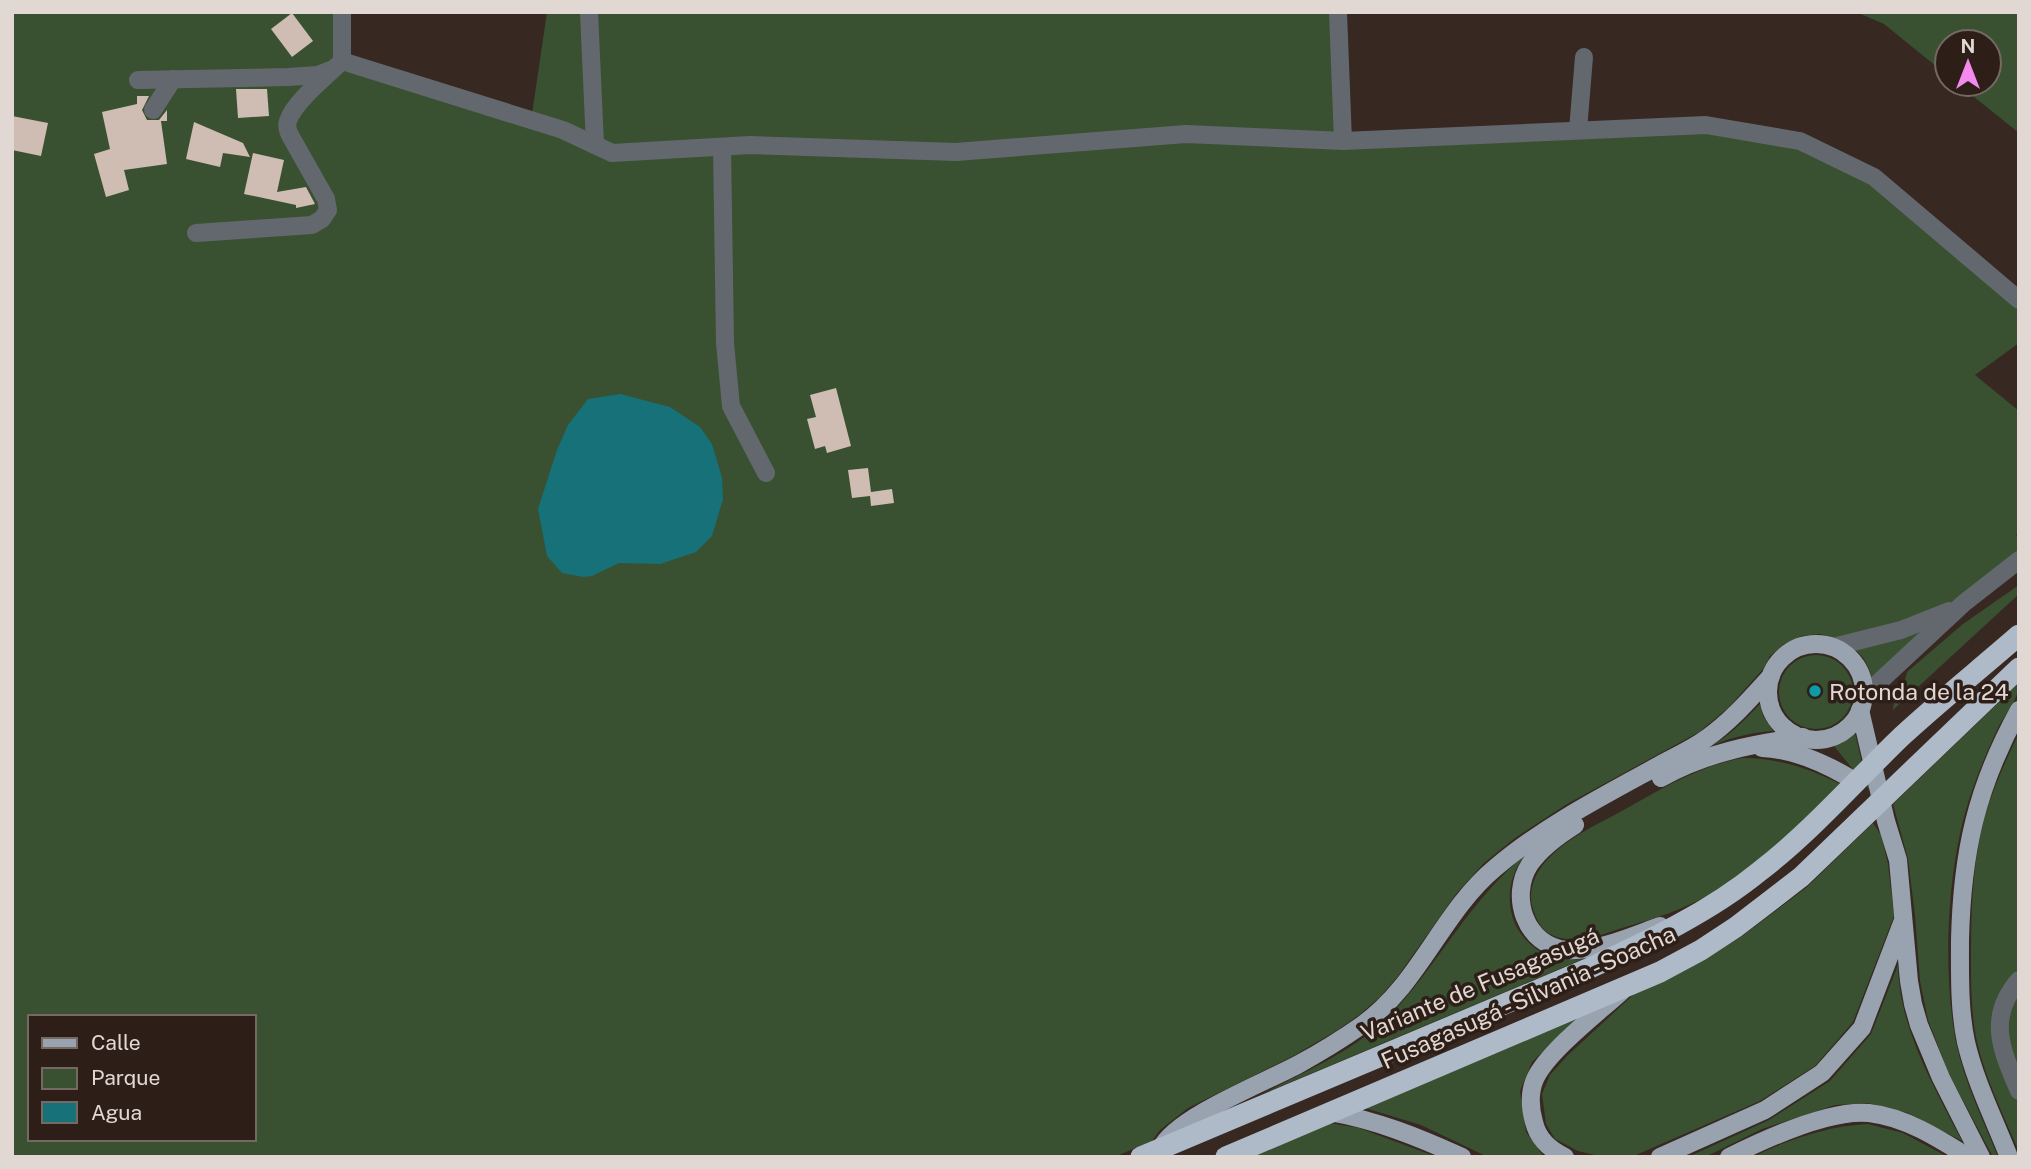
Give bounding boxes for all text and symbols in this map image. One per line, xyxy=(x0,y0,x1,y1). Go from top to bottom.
north arrow xyxy=(1933,28,2003,98)
text: N xyxy=(1961,35,1975,57)
place label: Rotonda de la 24 xyxy=(1829,678,2009,705)
marker: Rotonda de la 24 xyxy=(1807,683,1823,699)
street label: Fusagasugá - Silvania - Soacha xyxy=(1377,920,1679,1074)
street label: Variante de Fusagasugá xyxy=(1357,922,1603,1046)
legend xyxy=(28,1015,256,1141)
text: Calle xyxy=(91,1030,141,1055)
text: Parque xyxy=(91,1065,160,1090)
text: Agua xyxy=(91,1100,142,1125)

